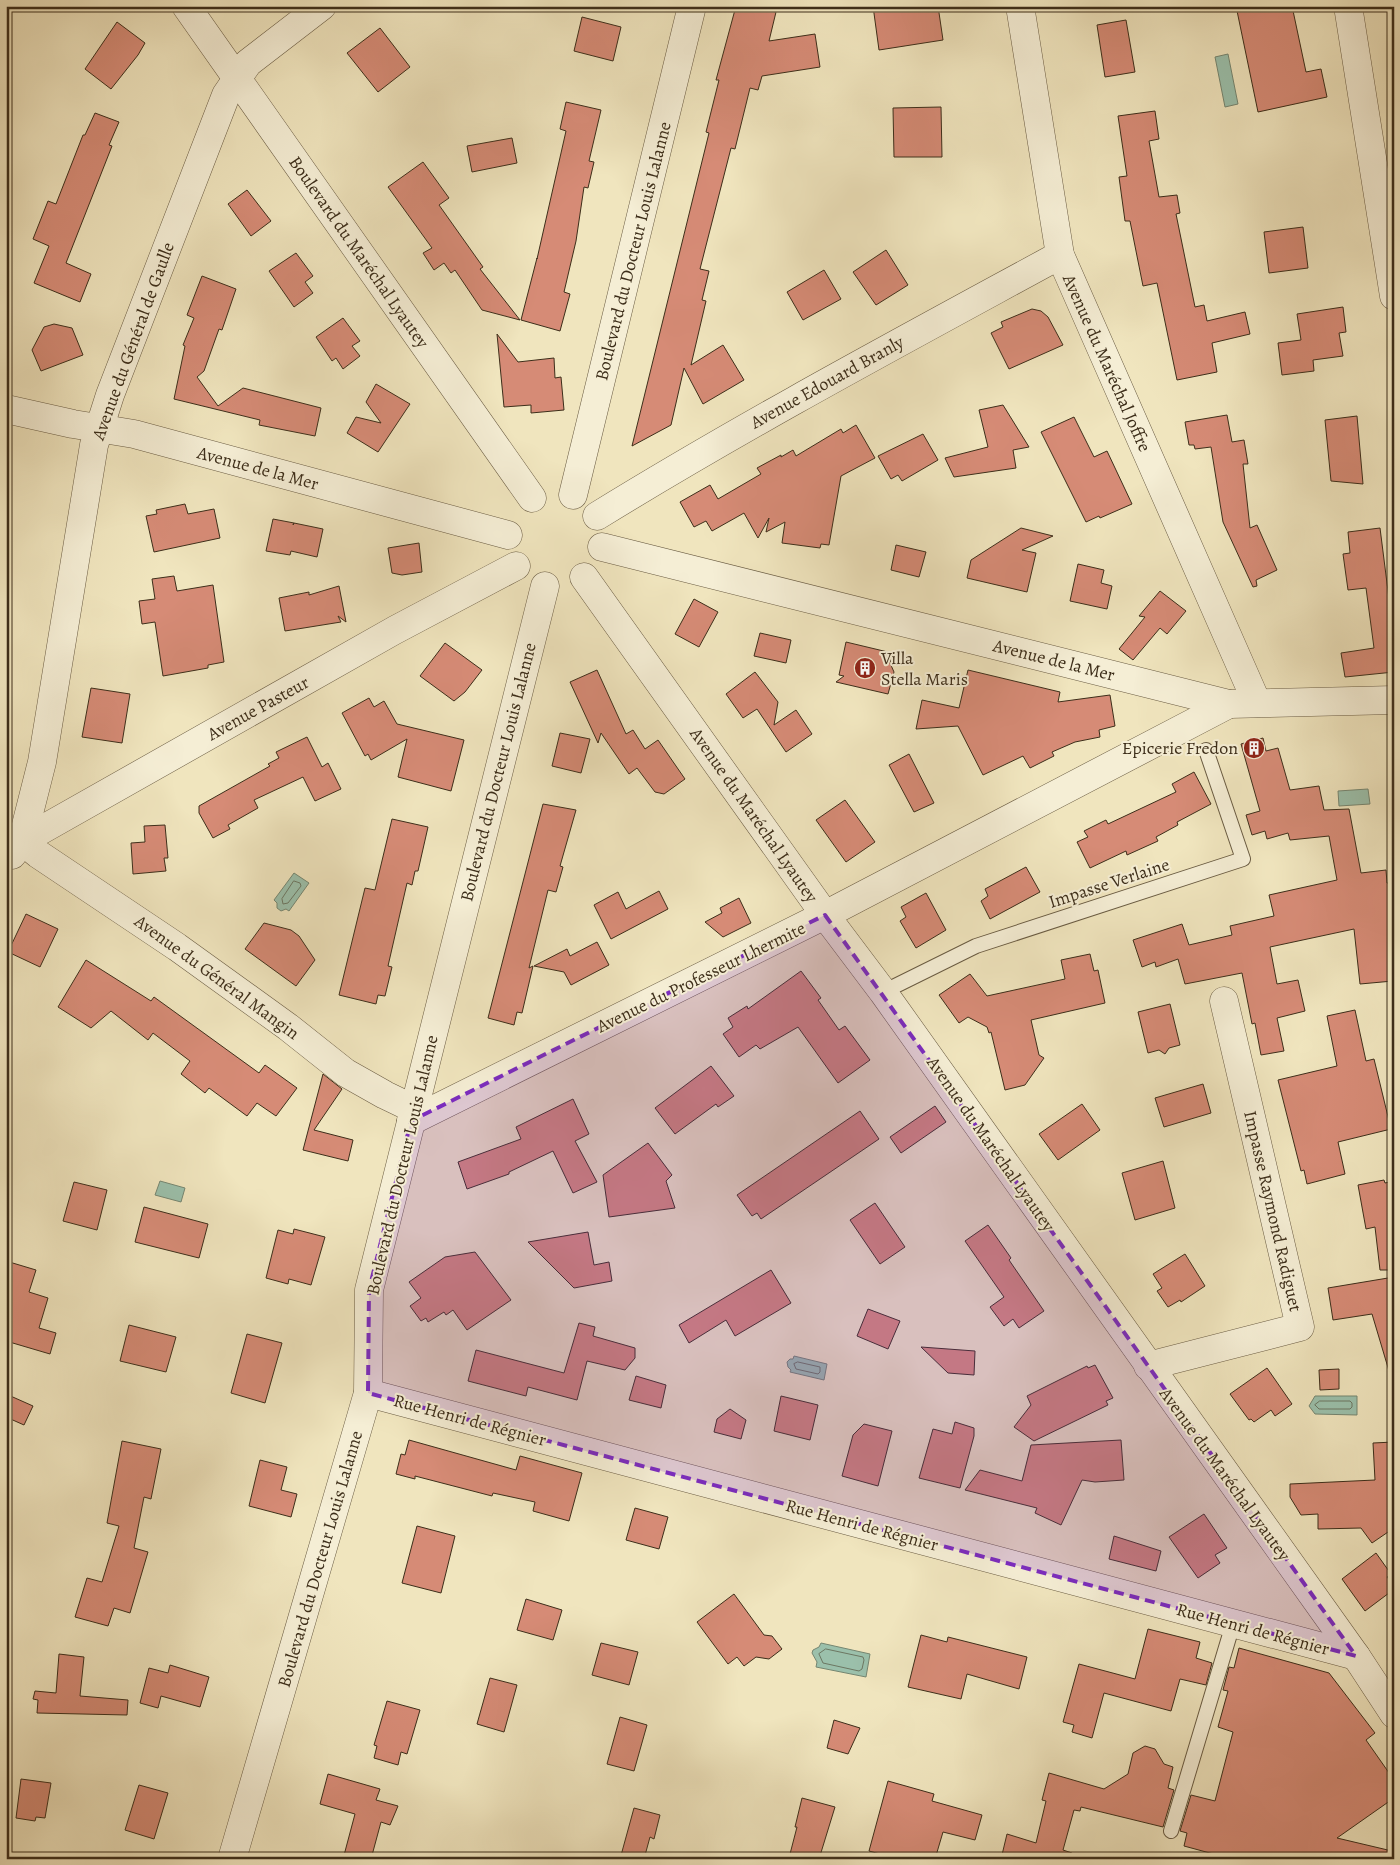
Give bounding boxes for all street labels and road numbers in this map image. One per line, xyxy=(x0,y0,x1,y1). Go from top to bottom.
street label: Boulevard du Docteur Louis Lalanne xyxy=(589,119,677,383)
street label: Boulevard du Maréchal Lyautey xyxy=(283,151,435,354)
street label: Avenue du Général de Gaulle xyxy=(86,239,180,444)
street label: Avenue du Maréchal Joffre xyxy=(1057,269,1157,456)
street label: Avenue Edouard Branly xyxy=(745,329,909,435)
street label: Avenue de la Mer xyxy=(194,440,321,496)
street label: Avenue de la Mer xyxy=(990,633,1117,687)
street label: Boulevard du Docteur Louis Lalanne xyxy=(454,640,542,904)
street label: Avenue Pasteur xyxy=(202,670,313,746)
street label: Avenue du Maréchal Lyautey xyxy=(684,722,824,908)
street label: Impasse Verlaine xyxy=(1046,852,1172,914)
street label: Avenue du Général Mangin xyxy=(129,908,304,1045)
street label: Avenue du Professeur Lhermite xyxy=(592,916,809,1039)
street label: Boulevard du Docteur Louis Lalanne xyxy=(360,1033,444,1297)
street label: Avenue du Maréchal Lyautey xyxy=(921,1051,1061,1237)
street label: Impasse Raymond Radiguet xyxy=(1238,1108,1308,1314)
street label: Avenue du Maréchal Lyautey xyxy=(1153,1382,1297,1566)
street label: Rue Henri de Régnier xyxy=(391,1388,549,1452)
street label: Boulevard du Docteur Louis Lalanne xyxy=(272,1428,368,1690)
street label: Rue Henri de Régnier xyxy=(783,1493,941,1557)
street label: Rue Henri de Régnier xyxy=(1174,1597,1332,1661)

